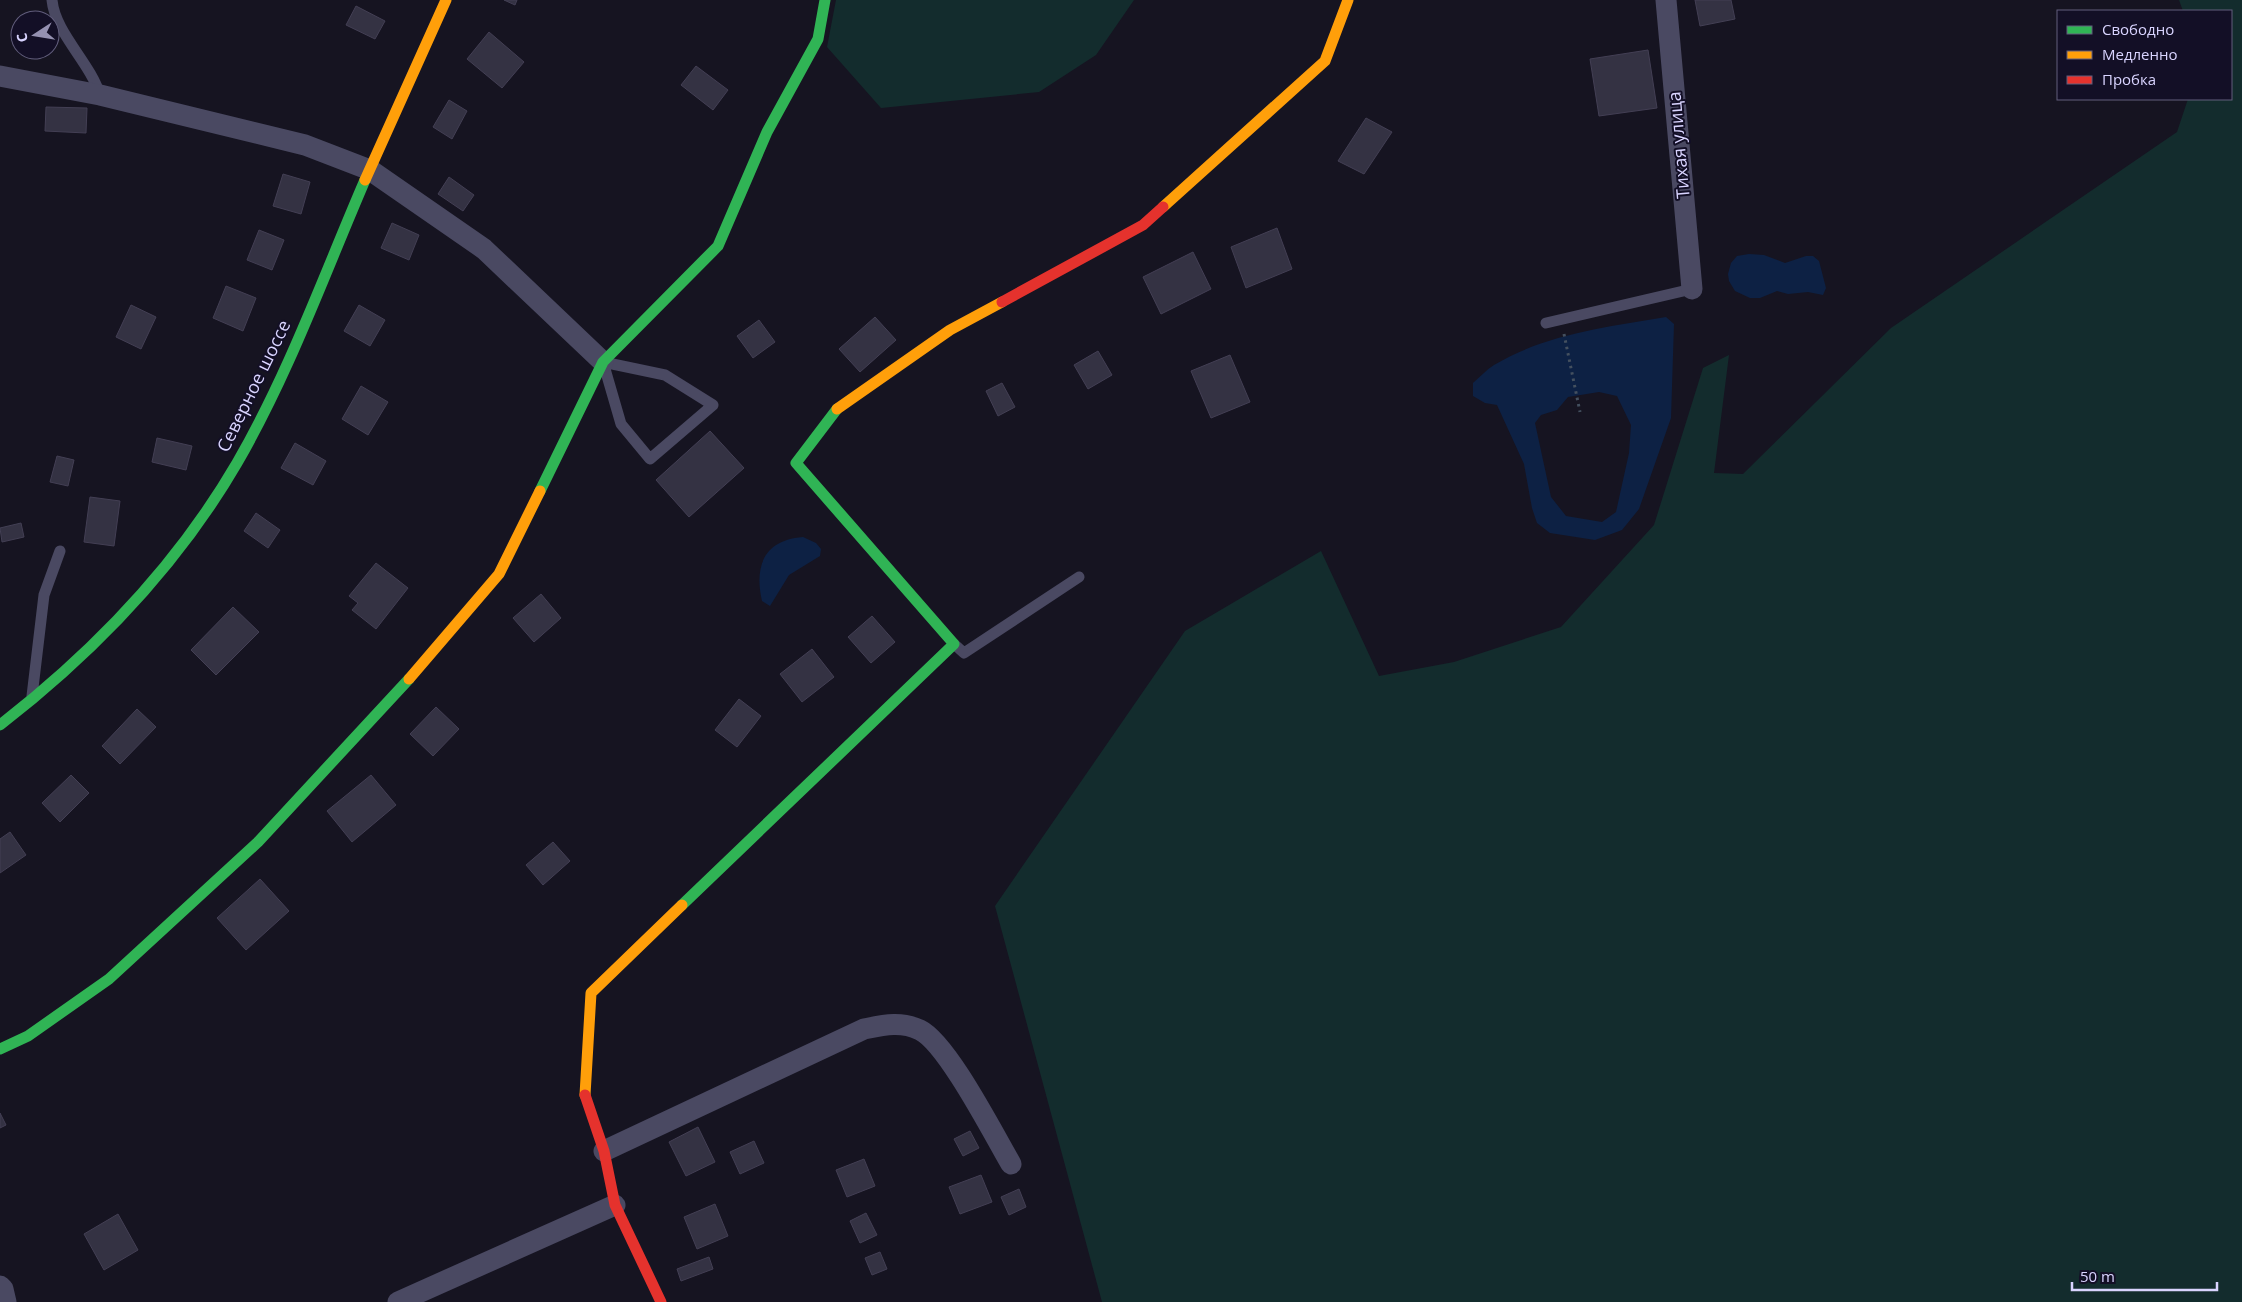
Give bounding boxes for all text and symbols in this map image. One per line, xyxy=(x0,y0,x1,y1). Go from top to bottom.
north arrow xyxy=(10,10,60,60)
legend xyxy=(2057,10,2232,100)
text: Свободно xyxy=(2102,19,2174,39)
text: С xyxy=(12,31,32,44)
text: Медленно xyxy=(2102,44,2178,64)
text: Пробка xyxy=(2102,69,2156,89)
street label: Тихая улица xyxy=(1661,91,1695,200)
street label: Северное шоссе xyxy=(211,316,295,456)
scale bar xyxy=(2072,1260,2217,1292)
text: 50 m xyxy=(2080,1266,2115,1286)

